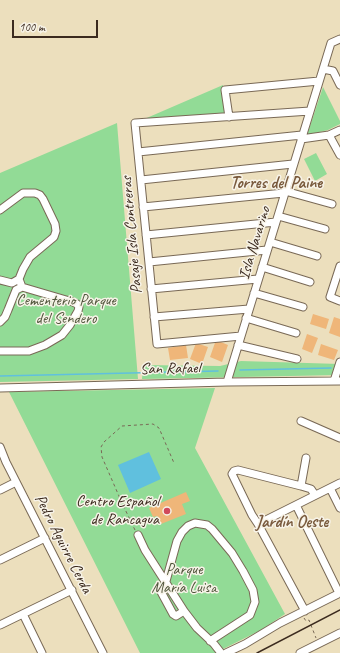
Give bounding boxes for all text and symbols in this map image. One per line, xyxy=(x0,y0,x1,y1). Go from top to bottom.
scale bar xyxy=(14,12,100,38)
text: 100 m xyxy=(19,19,45,35)
district label: Torres del Paine xyxy=(230,174,322,194)
street label: Pasaje Isla Contreras xyxy=(117,176,147,294)
street label: Isla Navarino xyxy=(235,204,275,282)
park label: Cementerio Parque del Sendero xyxy=(16,291,116,329)
street label: San Rafael xyxy=(140,359,200,379)
street label: Pedro Aguirre Cerda xyxy=(30,491,96,597)
place label: Centro Español de Rancagua xyxy=(76,492,159,530)
marker: Centro Español de Rancagua xyxy=(162,506,172,516)
district label: Jardín Oeste xyxy=(256,513,328,533)
park label: Parque María Luisa xyxy=(151,560,217,598)

